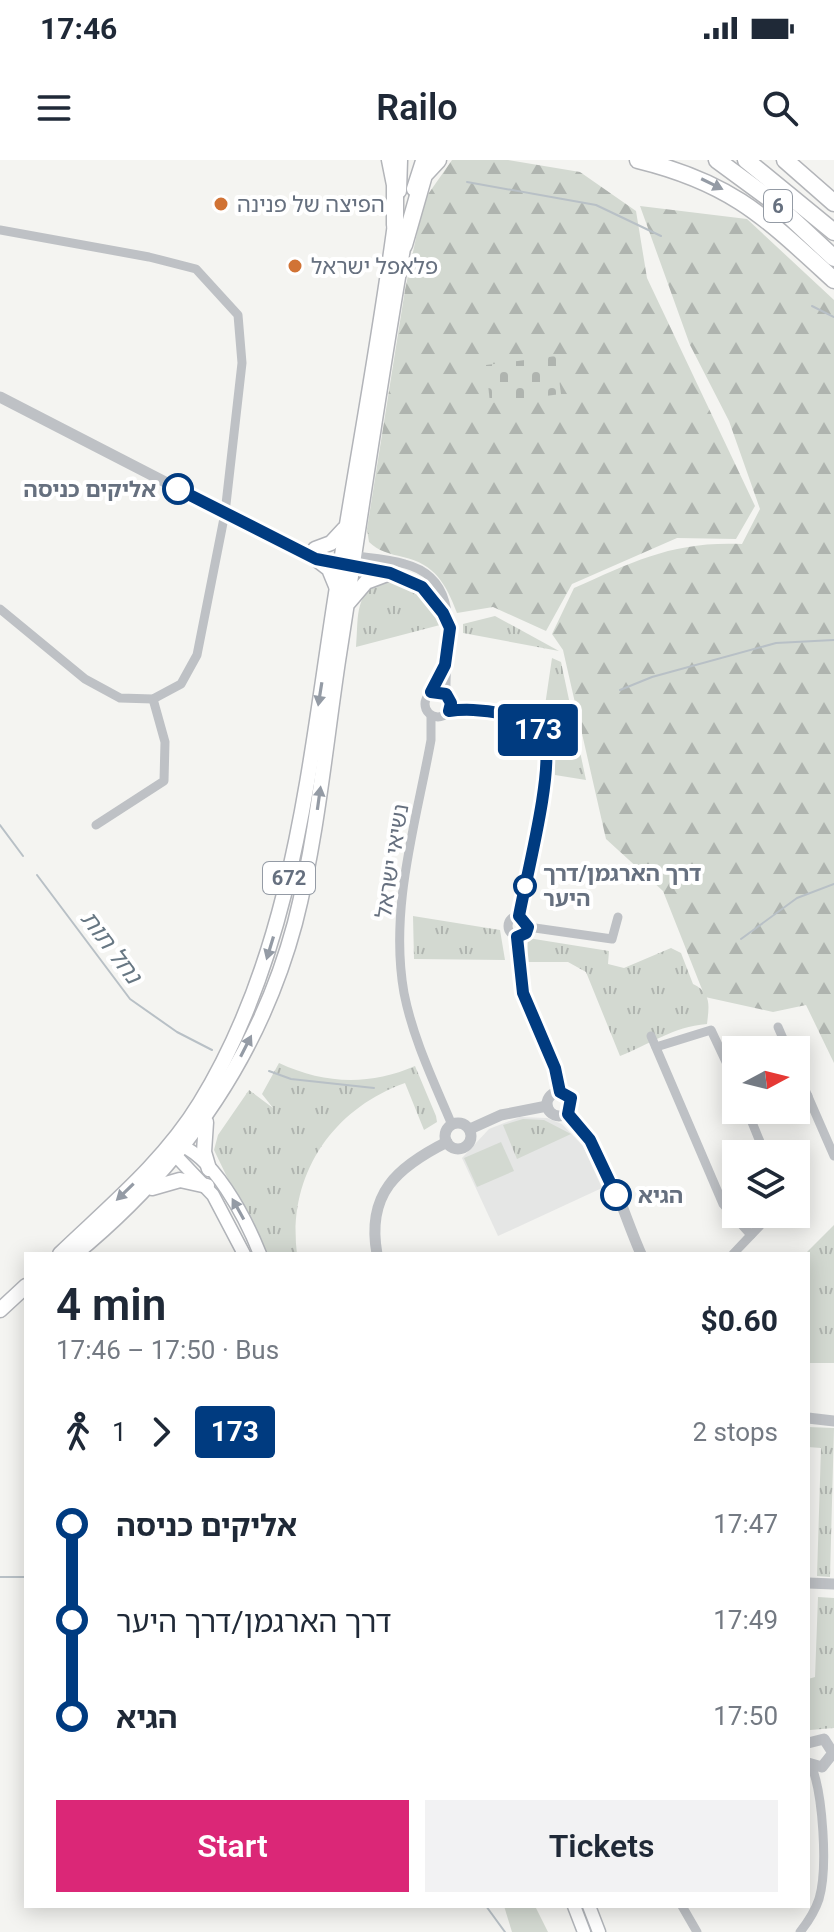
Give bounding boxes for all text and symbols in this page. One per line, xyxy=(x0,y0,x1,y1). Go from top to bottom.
text: 17:46 xyxy=(40,11,117,46)
icon: menu xyxy=(32,86,76,130)
icon: search xyxy=(758,86,802,130)
text: Railo xyxy=(376,87,458,129)
one-way arrow xyxy=(700,178,723,191)
road number: 6 xyxy=(764,190,792,222)
place label: הפיצה של פנינה xyxy=(237,192,385,217)
marker: הפיצה של פנינה xyxy=(212,195,230,213)
place label: פלאפל ישראל xyxy=(311,254,438,279)
marker: פלאפל ישראל xyxy=(286,257,304,275)
marker: אליקים כניסה xyxy=(163,474,193,504)
place label: אליקים כניסה xyxy=(23,477,156,502)
one-way arrow xyxy=(313,681,326,706)
line badge: 173 xyxy=(492,704,584,756)
text: 173 xyxy=(514,713,562,746)
one-way arrow xyxy=(313,785,326,810)
street label: נשיאי ישראל xyxy=(371,802,413,920)
place label: דרך הארגמן/דרך היער xyxy=(543,861,702,911)
road number: 672 xyxy=(263,862,315,894)
marker: דרך הארגמן/דרך היער xyxy=(514,875,536,897)
water label: נחל תות xyxy=(75,905,148,990)
one-way arrow xyxy=(263,937,276,961)
one-way arrow xyxy=(240,1034,253,1057)
north arrow xyxy=(722,1036,810,1124)
map controls xyxy=(722,1036,810,1228)
button: layers xyxy=(722,1140,810,1228)
marker: הגיא xyxy=(601,1180,631,1210)
one-way arrow xyxy=(115,1183,134,1201)
place label: הגיא xyxy=(638,1183,683,1208)
one-way arrow xyxy=(231,1198,245,1220)
text: 4 min xyxy=(56,1279,166,1331)
text: $0.60 xyxy=(700,1303,778,1338)
text: 17:46 – 17:50 · Bus xyxy=(56,1335,279,1365)
icon: walk xyxy=(56,1410,100,1454)
icon: forward xyxy=(139,1410,183,1454)
text: 173 xyxy=(211,1415,259,1448)
text: 1 xyxy=(112,1417,127,1447)
text: 2 stops xyxy=(692,1417,778,1447)
text: אליקים כניסה xyxy=(116,1508,297,1543)
text: 17:47 xyxy=(713,1509,778,1539)
text: דרך הארגמן/דרך היער xyxy=(116,1604,392,1639)
text: 17:49 xyxy=(713,1605,778,1635)
text: הגיא xyxy=(116,1700,178,1735)
text: 17:50 xyxy=(713,1701,778,1731)
button: Start xyxy=(56,1800,409,1892)
button: Tickets xyxy=(425,1800,778,1892)

